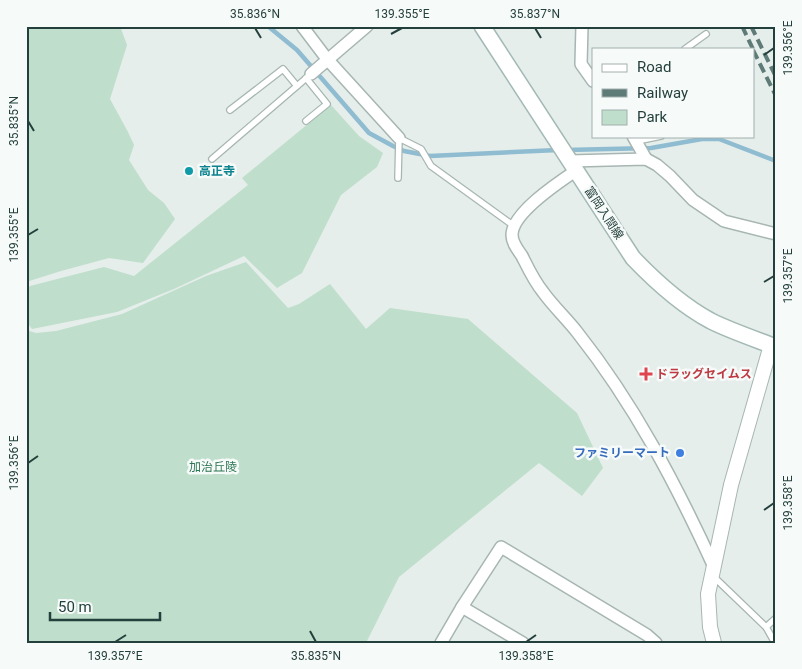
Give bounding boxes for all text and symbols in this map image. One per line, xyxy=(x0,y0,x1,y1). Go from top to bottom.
text: 35.836°N xyxy=(230,7,280,21)
text: 139.355°E xyxy=(375,7,430,21)
text: 35.837°N xyxy=(510,7,560,21)
text: 139.356°E xyxy=(781,20,795,75)
legend xyxy=(592,48,754,138)
text: Road xyxy=(637,58,671,76)
text: Railway xyxy=(637,84,688,102)
text: 35.835°N xyxy=(7,96,21,146)
text: Park xyxy=(637,108,668,126)
place label: 高正寺 xyxy=(199,164,235,178)
marker: 高正寺 xyxy=(183,165,195,177)
street label: 富岡入間線 xyxy=(582,184,626,242)
text: 139.355°E xyxy=(7,207,21,262)
text: 139.357°E xyxy=(781,248,795,303)
place label: ドラッグセイムス xyxy=(656,367,752,381)
marker: ドラッグセイムス xyxy=(640,368,652,380)
text: 139.356°E xyxy=(7,435,21,490)
place label: ファミリーマート xyxy=(574,446,670,460)
marker: ファミリーマート xyxy=(674,447,686,459)
park label: 加治丘陵 xyxy=(189,460,237,474)
text: 139.358°E xyxy=(781,475,795,530)
scale bar xyxy=(50,589,160,621)
text: 50 m xyxy=(58,598,92,616)
text: 139.357°E xyxy=(88,649,143,663)
text: 35.835°N xyxy=(291,649,341,663)
text: 139.358°E xyxy=(499,649,554,663)

